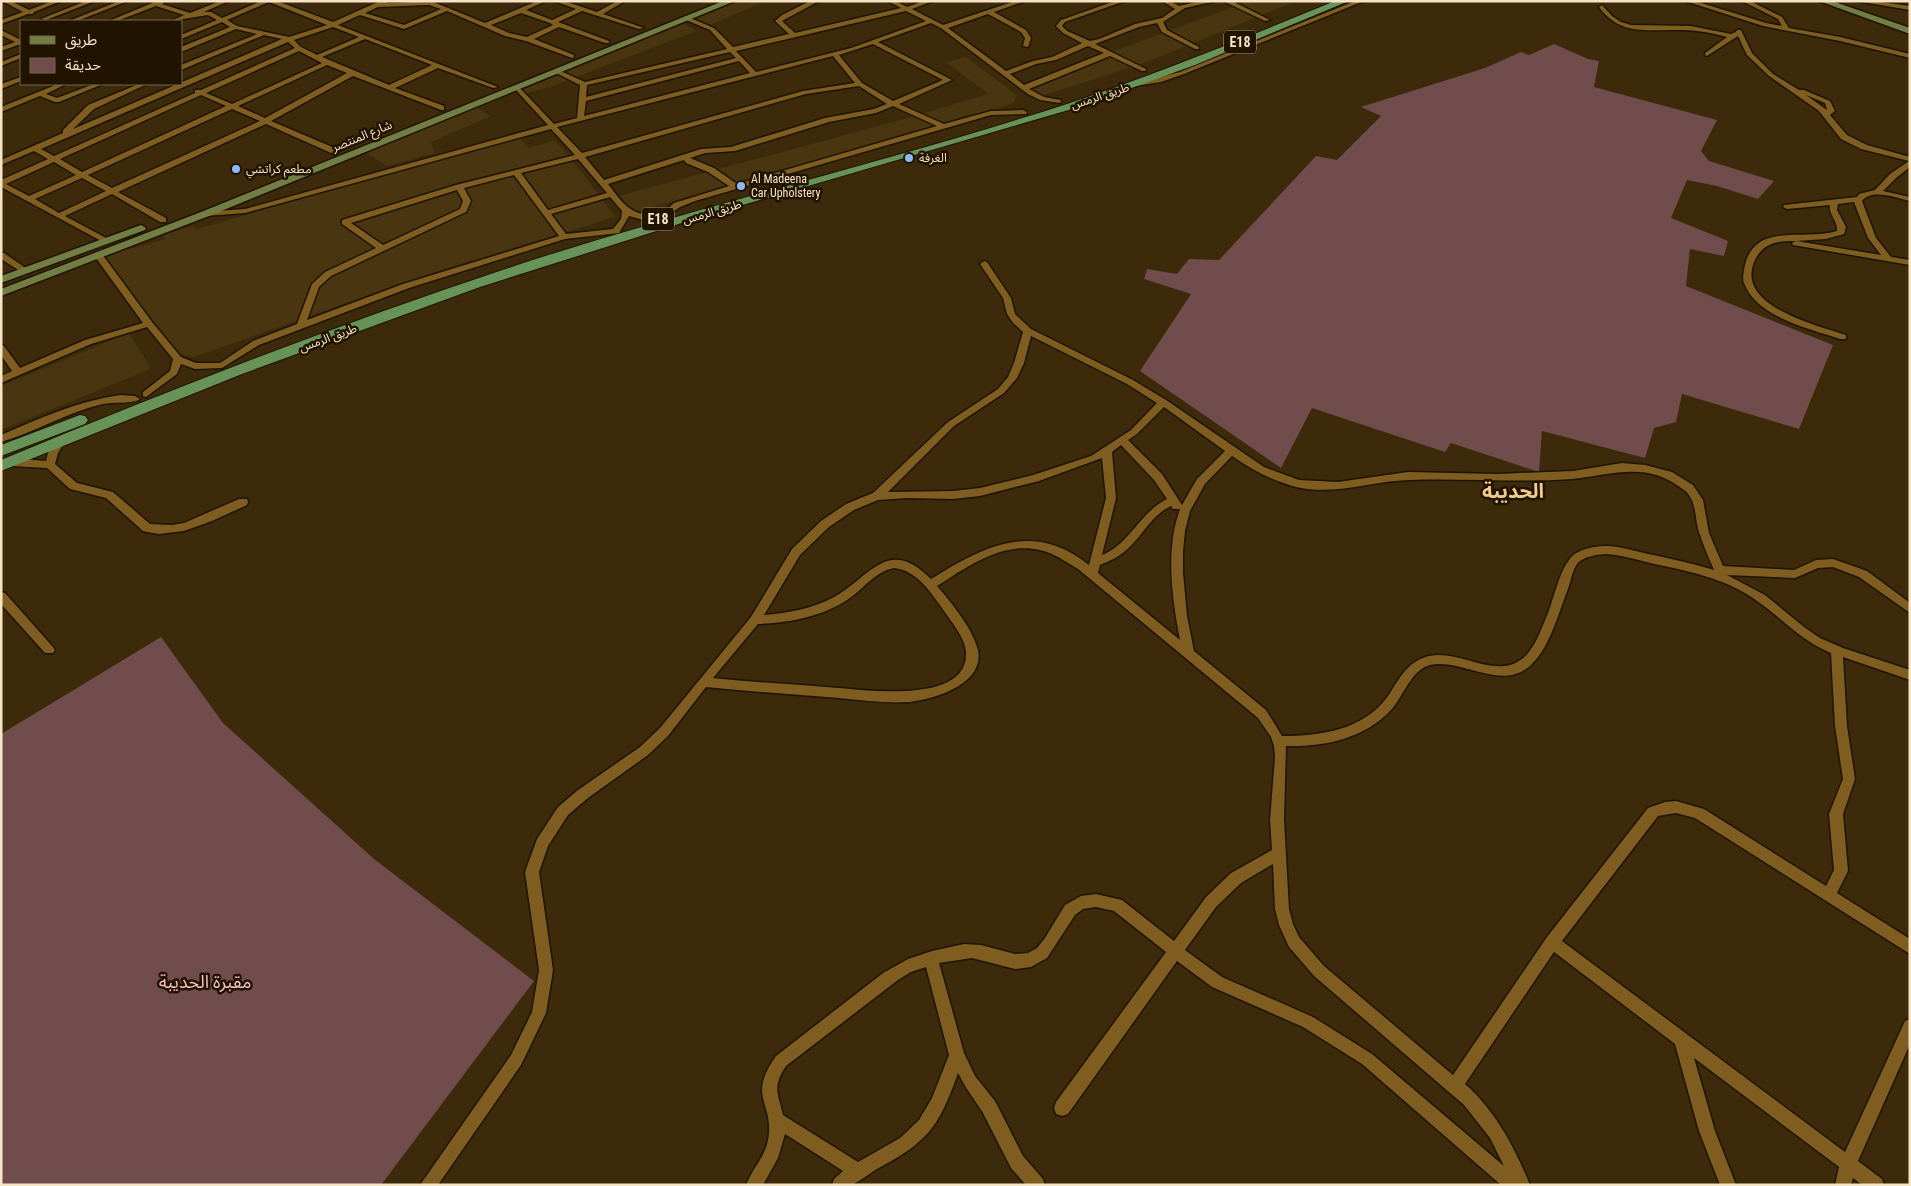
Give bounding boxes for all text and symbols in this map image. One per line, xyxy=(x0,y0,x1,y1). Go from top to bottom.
legend xyxy=(20,20,182,85)
text: طريق xyxy=(65,31,97,50)
road number: E18 xyxy=(1224,31,1256,54)
text: حديقة xyxy=(65,56,101,74)
street label: طريق الرمس xyxy=(1069,80,1131,113)
street label: شارع المنتصر xyxy=(329,118,395,157)
place label: الغرفة xyxy=(919,151,947,165)
marker: الغرفة xyxy=(903,152,915,164)
place label: مطعم كراتشي xyxy=(246,162,311,179)
marker: مطعم كراتشي xyxy=(230,163,242,175)
place label: Al Madeena Car Upholstery xyxy=(751,172,821,200)
marker: Al Madeena Car Upholstery xyxy=(735,180,747,192)
street label: طريق الرمس xyxy=(681,197,743,228)
road number: E18 xyxy=(642,208,674,230)
street label: طريق الرمس xyxy=(297,321,359,356)
district label: الحديبة xyxy=(1482,479,1544,503)
park label: مقبرة الحديبة xyxy=(159,971,251,993)

